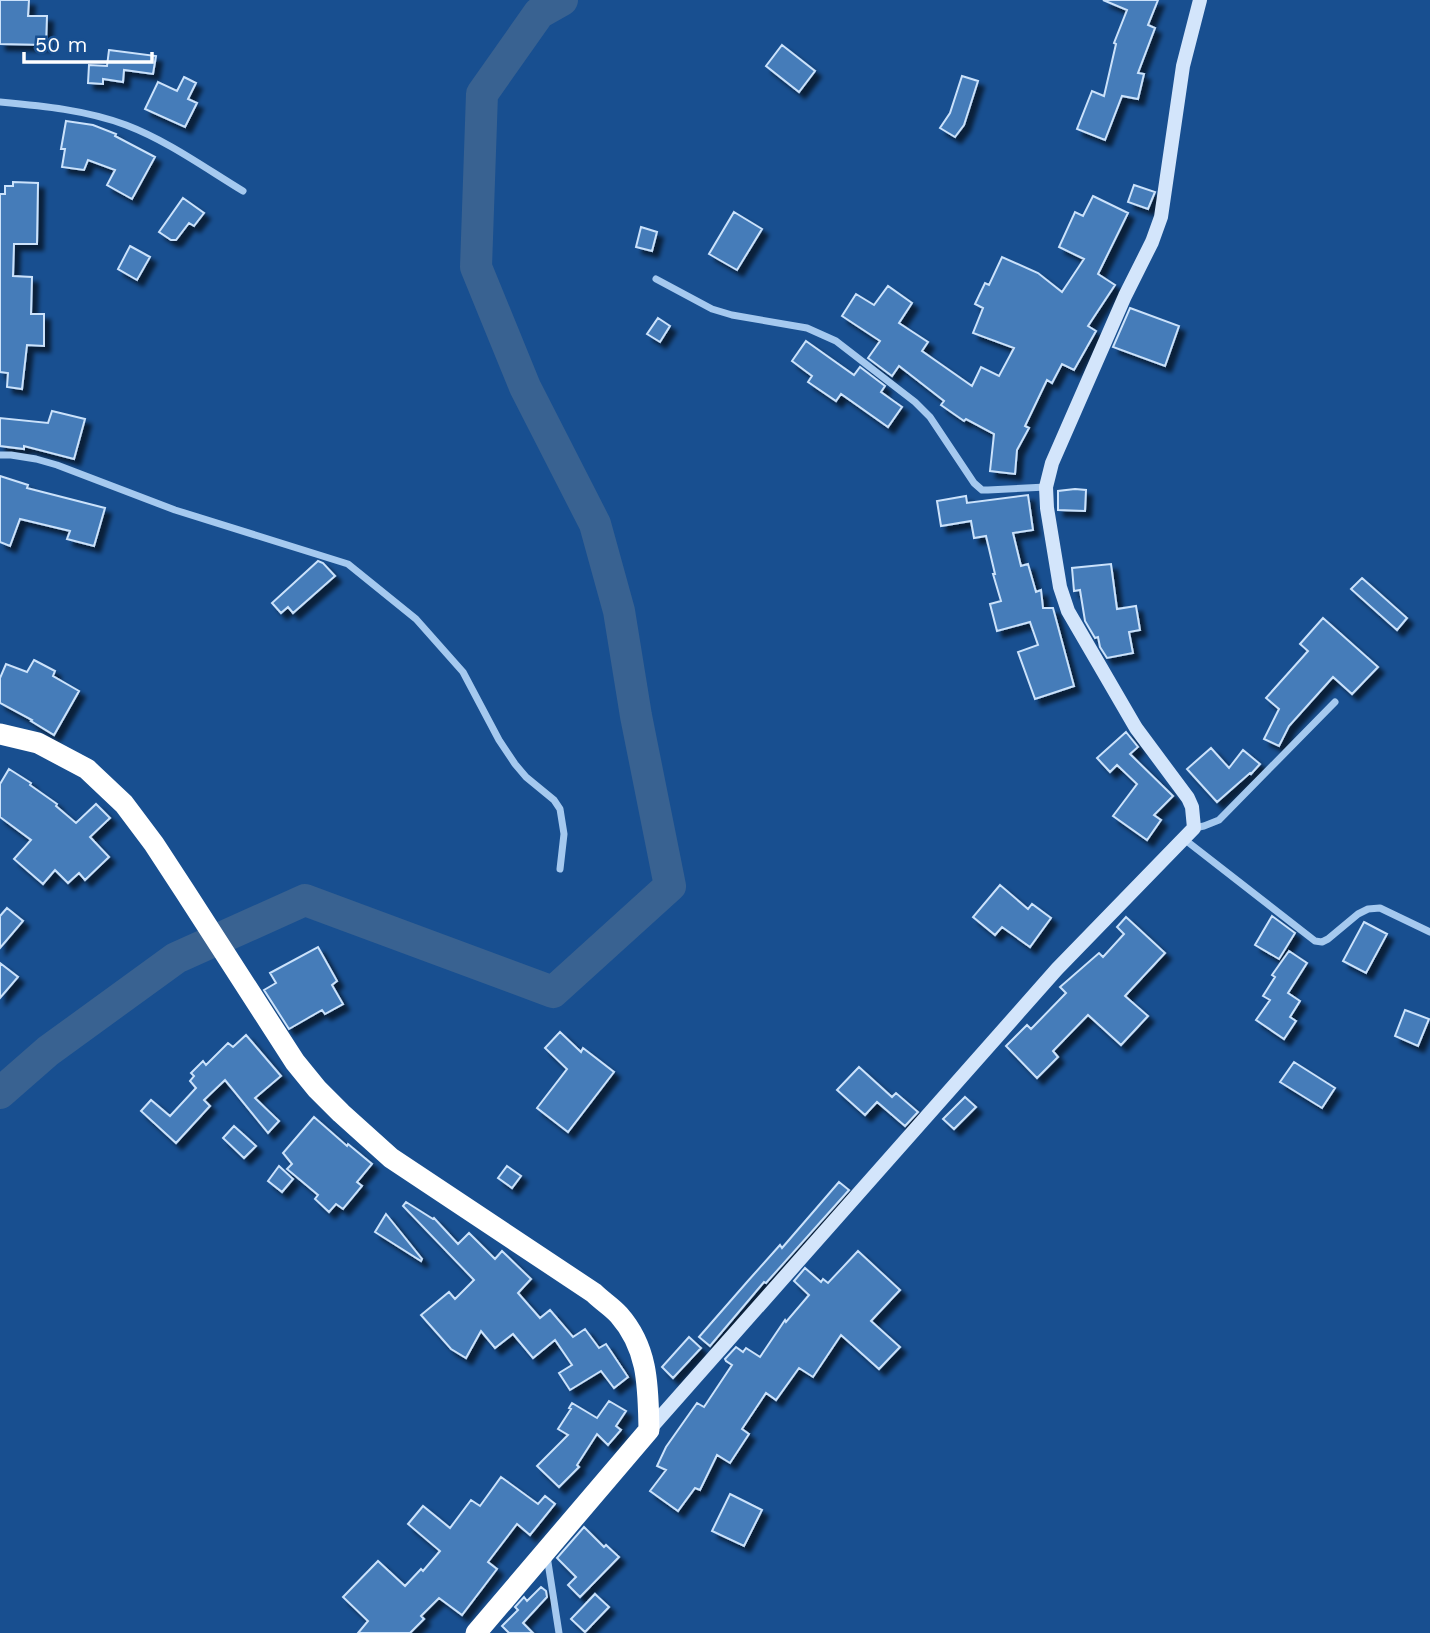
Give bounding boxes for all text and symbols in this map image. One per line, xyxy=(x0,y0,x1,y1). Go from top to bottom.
scale bar xyxy=(24,21,152,65)
text: 50 m xyxy=(35,32,87,57)

